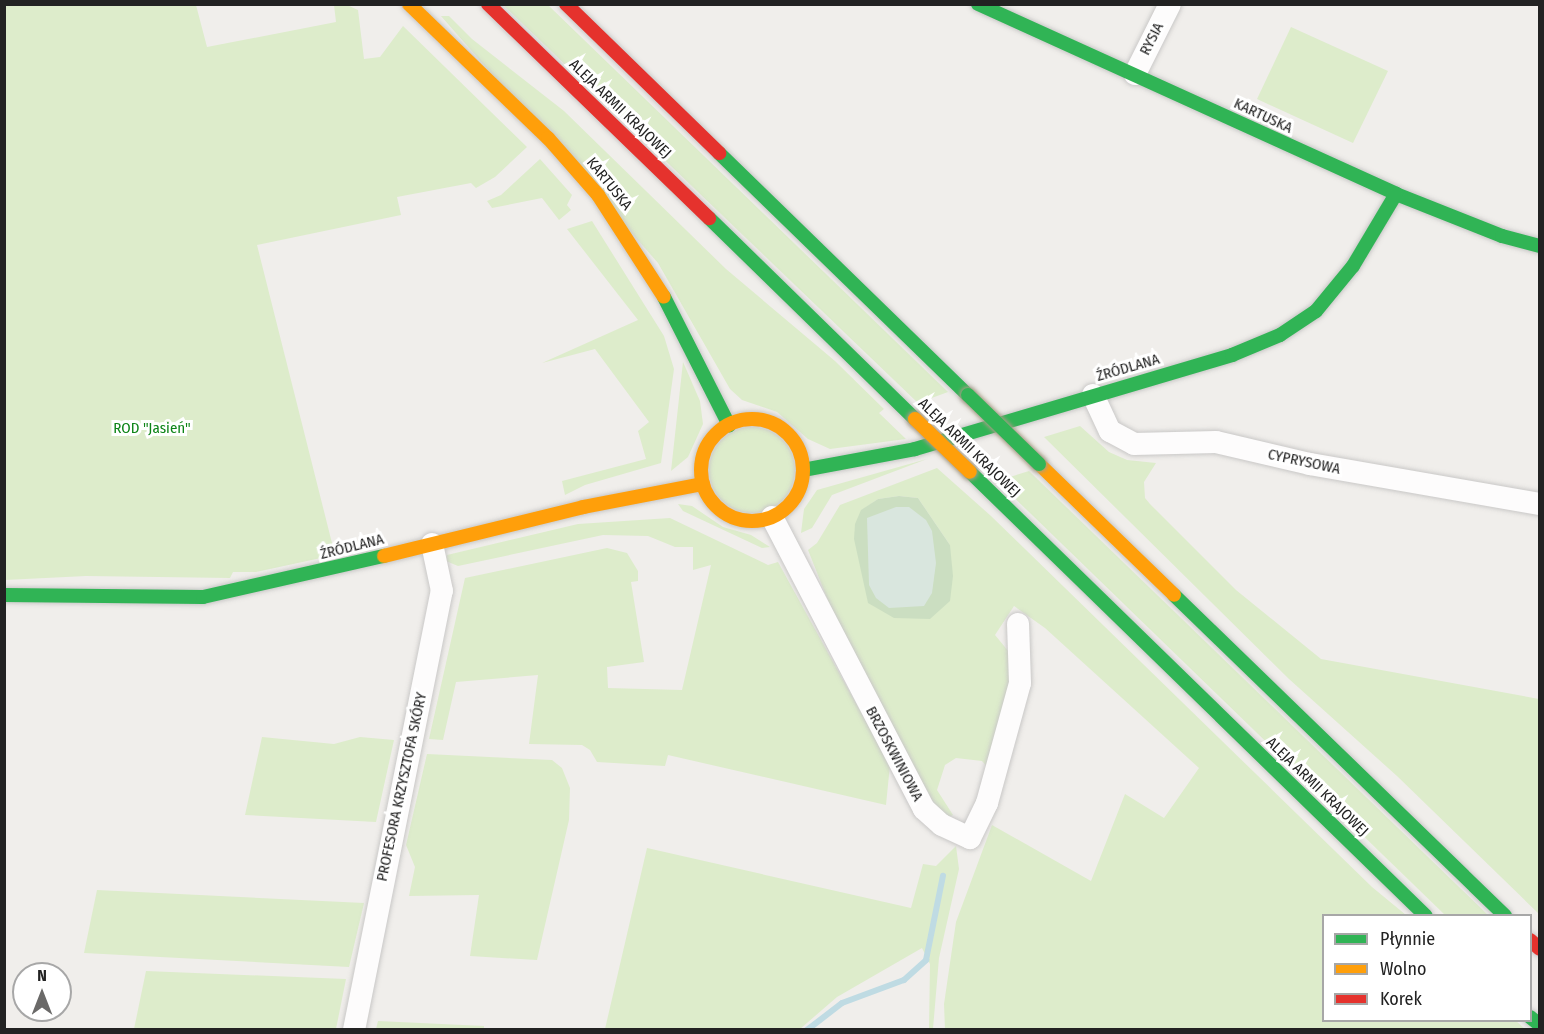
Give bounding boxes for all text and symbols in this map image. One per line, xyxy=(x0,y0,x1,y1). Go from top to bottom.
street label: RYSIA xyxy=(1136,20,1168,58)
street label: ALEJA ARMII KRAJOWEJ xyxy=(565,56,675,162)
street label: KARTUSKA xyxy=(1231,95,1295,137)
street label: KARTUSKA xyxy=(582,154,636,214)
street label: ŹRÓDLANA xyxy=(1094,350,1162,386)
street label: ALEJA ARMII KRAJOWEJ xyxy=(914,395,1024,501)
park label: ROD "Jasień" xyxy=(113,420,191,438)
street label: CYPRYSOWA xyxy=(1266,446,1342,478)
street label: ŹRÓDLANA xyxy=(318,530,386,564)
street label: PROFESORA KRZYSZTOFA SKÓRY xyxy=(373,691,431,883)
street label: BRZOSKWINIOWA xyxy=(862,704,926,804)
street label: ALEJA ARMII KRAJOWEJ xyxy=(1262,734,1372,840)
legend xyxy=(1322,914,1532,1022)
text: Płynnie xyxy=(1380,928,1435,950)
text: Wolno xyxy=(1380,958,1426,980)
north arrow xyxy=(12,962,72,1022)
text: N xyxy=(37,966,47,985)
text: Korek xyxy=(1380,988,1422,1010)

